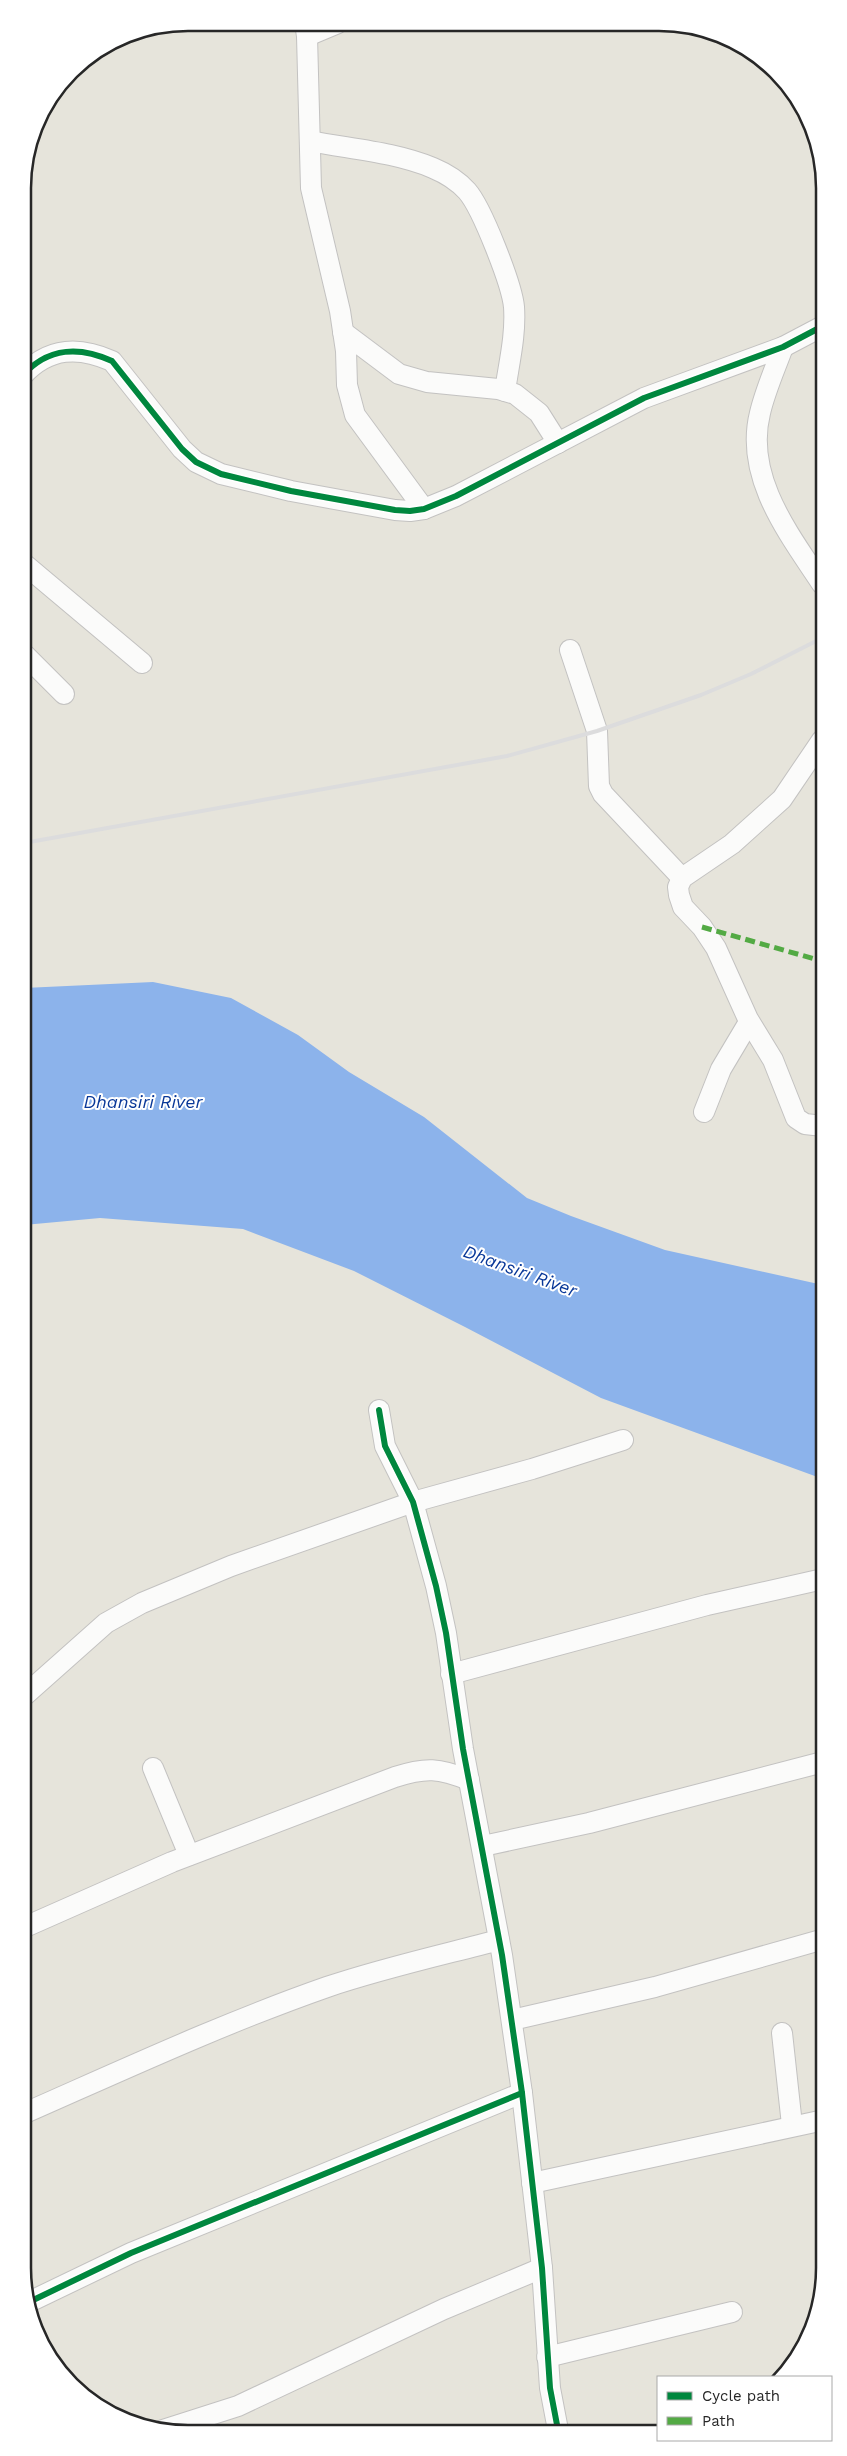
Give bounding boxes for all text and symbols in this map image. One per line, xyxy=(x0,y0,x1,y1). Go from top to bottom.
water label: Dhansiri River xyxy=(83,1091,204,1112)
water label: Dhansiri River xyxy=(461,1240,581,1301)
legend xyxy=(657,2376,832,2441)
text: Cycle path xyxy=(702,2387,780,2405)
text: Path xyxy=(702,2412,735,2430)

